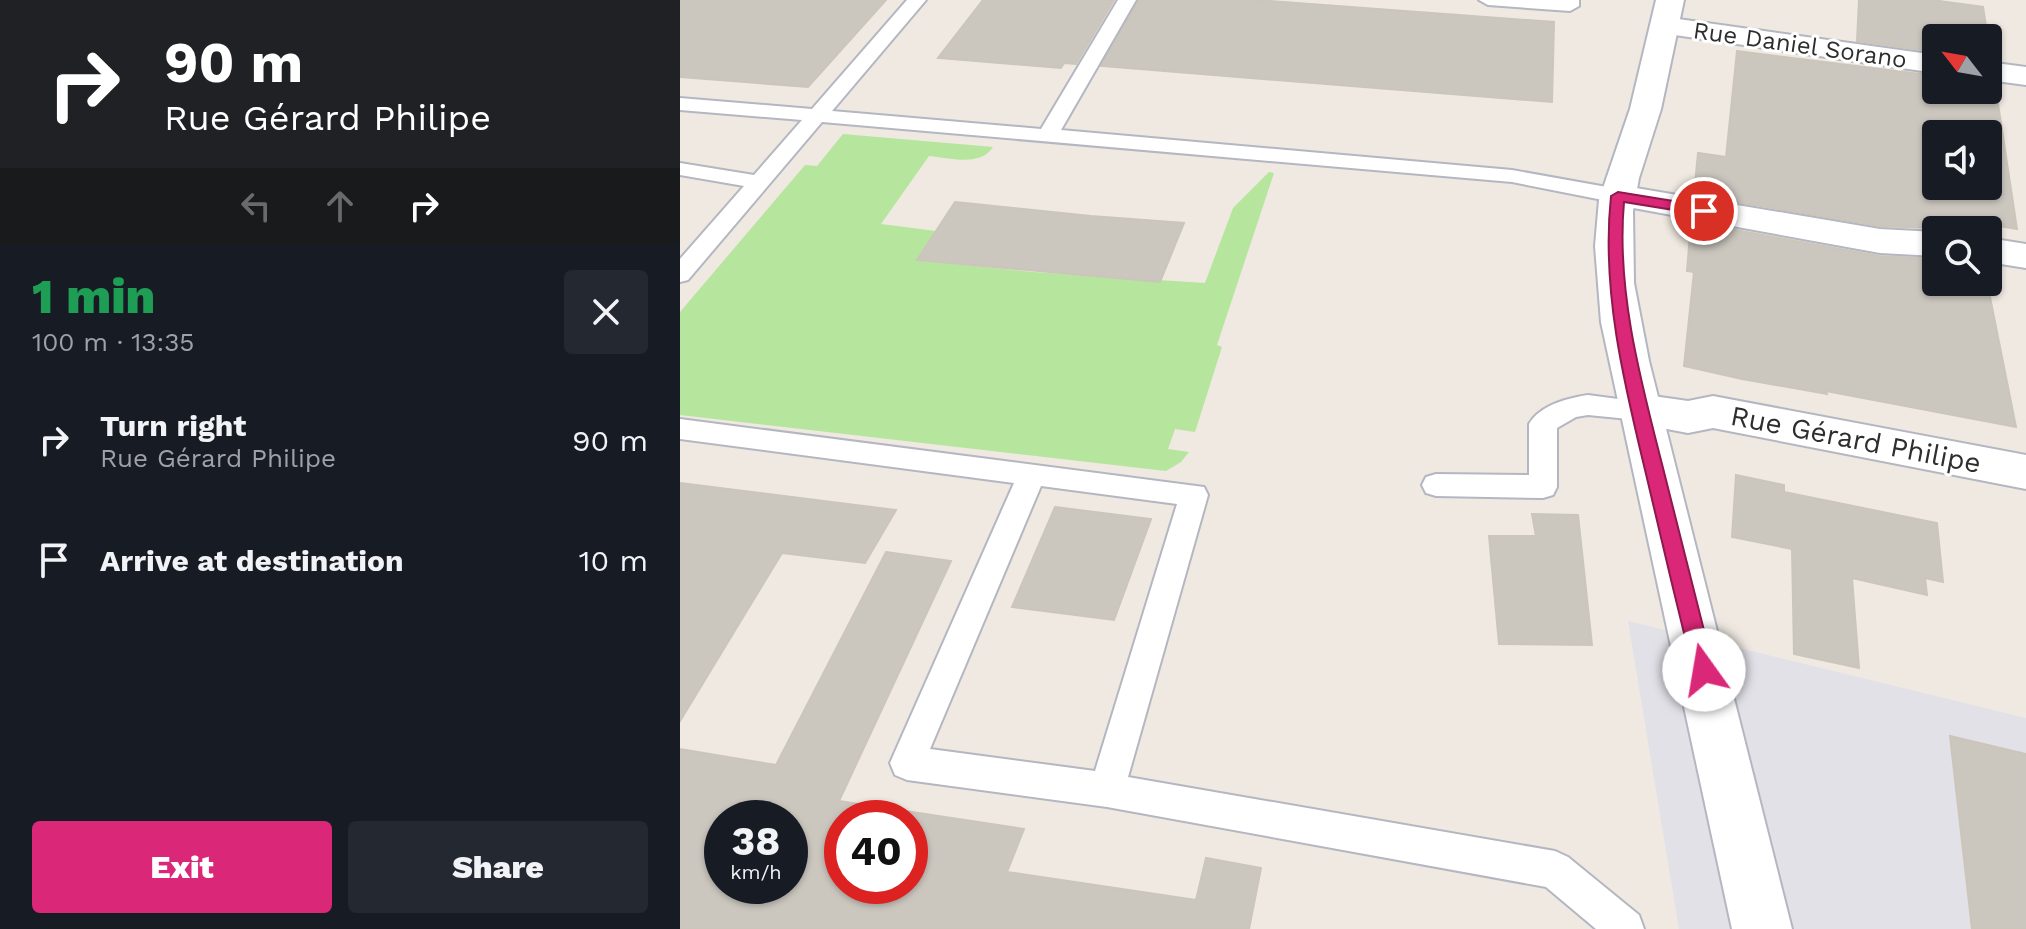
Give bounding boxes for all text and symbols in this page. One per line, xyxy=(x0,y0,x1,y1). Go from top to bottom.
street label: Rue Daniel Sorano xyxy=(1691,16,1909,74)
north arrow xyxy=(1922,24,2002,104)
map controls xyxy=(1922,24,2002,296)
text: 90 m xyxy=(164,30,303,96)
icon: right xyxy=(32,32,136,136)
text: Rue Gérard Philipe xyxy=(164,97,491,139)
button: sound xyxy=(1922,120,2002,200)
pin xyxy=(1670,177,1738,245)
icon: left xyxy=(234,184,278,228)
icon: ahead xyxy=(318,184,362,228)
icon: right xyxy=(402,184,446,228)
icon: arrive xyxy=(1682,189,1726,233)
button: search xyxy=(1922,216,2002,296)
text: 1 min xyxy=(32,268,155,325)
button: close xyxy=(564,270,648,354)
text: 100 m · 13:35 xyxy=(32,327,195,357)
street label: Rue Gérard Philipe xyxy=(1728,399,1984,480)
text: Turn right xyxy=(100,408,246,443)
icon: right xyxy=(32,418,76,462)
text: 90 m xyxy=(572,423,648,458)
text: Rue Gérard Philipe xyxy=(100,443,336,473)
icon: arrive xyxy=(32,538,76,582)
text: Arrive at destination xyxy=(100,543,404,578)
text: 10 m xyxy=(579,543,648,578)
position arrow xyxy=(1662,628,1746,712)
speed limit sign: 40 xyxy=(824,800,928,904)
text: 38 xyxy=(732,818,780,865)
button: Exit xyxy=(32,821,332,913)
button: Share xyxy=(348,821,648,913)
text: km/h xyxy=(730,860,782,884)

